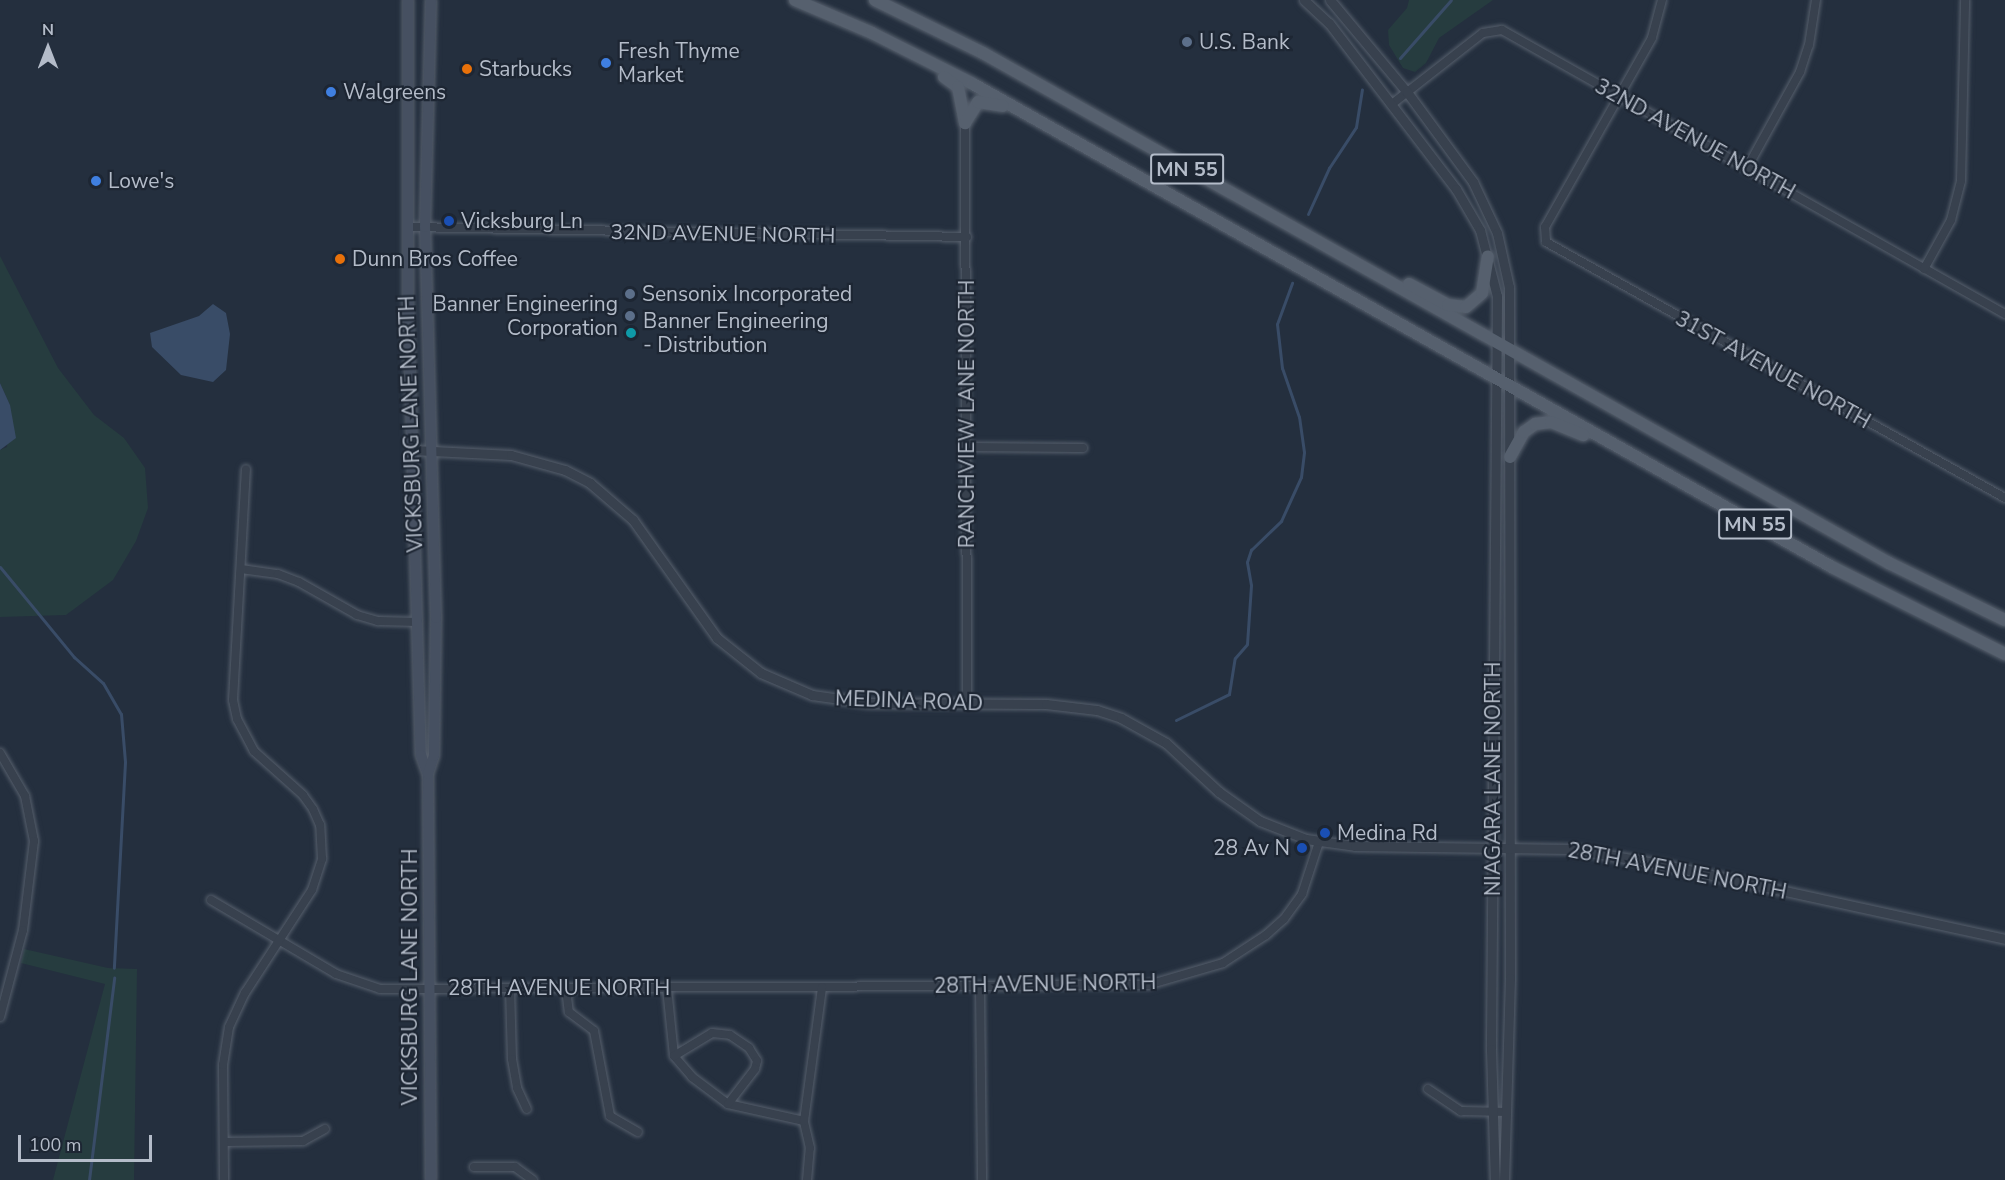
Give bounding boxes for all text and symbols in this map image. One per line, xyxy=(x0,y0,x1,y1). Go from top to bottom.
north arrow xyxy=(18,18,78,78)
text: N xyxy=(42,19,54,41)
place label: U.S. Bank xyxy=(1199,29,1290,55)
marker: U.S. Bank xyxy=(1180,35,1194,49)
place label: Fresh Thyme Market xyxy=(618,38,740,88)
place label: Starbucks xyxy=(479,56,572,82)
marker: Fresh Thyme Market xyxy=(599,56,613,70)
marker: Starbucks xyxy=(460,62,474,76)
street label: 32ND AVENUE NORTH xyxy=(1591,73,1799,205)
place label: Walgreens xyxy=(343,79,446,105)
marker: Walgreens xyxy=(324,85,338,99)
road number: MN 55 xyxy=(1150,152,1224,186)
place label: Lowe's xyxy=(108,168,174,194)
marker: Lowe's xyxy=(89,174,103,188)
place label: Vicksburg Ln xyxy=(461,208,583,234)
marker: Vicksburg Ln xyxy=(442,214,456,228)
street label: 32ND AVENUE NORTH xyxy=(610,219,836,249)
place label: Dunn Bros Coffee xyxy=(352,246,518,272)
marker: Dunn Bros Coffee xyxy=(333,252,347,266)
street label: RANCHVIEW LANE NORTH xyxy=(954,280,980,548)
place label: Sensonix Incorporated xyxy=(642,281,852,307)
marker: Sensonix Incorporated xyxy=(623,287,637,301)
place label: Banner Engineering Corporation xyxy=(432,291,618,341)
street label: VICKSBURG LANE NORTH xyxy=(394,295,428,553)
street label: 31ST AVENUE NORTH xyxy=(1671,306,1875,434)
place label: Banner Engineering - Distribution xyxy=(643,308,829,358)
marker: Banner Engineering Corporation xyxy=(623,309,637,323)
marker: Banner Engineering - Distribution xyxy=(624,326,638,340)
road number: MN 55 xyxy=(1718,507,1792,541)
street label: NIAGARA LANE NORTH xyxy=(1480,662,1506,896)
street label: MEDINA ROAD xyxy=(835,686,983,716)
place label: Medina Rd xyxy=(1337,820,1438,846)
marker: Medina Rd xyxy=(1318,826,1332,840)
place label: 28 Av N xyxy=(1213,835,1290,861)
street label: 28TH AVENUE NORTH xyxy=(1565,837,1789,905)
marker: 28 Av N xyxy=(1295,841,1309,855)
street label: VICKSBURG LANE NORTH xyxy=(397,849,423,1105)
street label: 28TH AVENUE NORTH xyxy=(934,969,1156,999)
street label: 28TH AVENUE NORTH xyxy=(448,975,670,1001)
scale bar xyxy=(21,1123,154,1161)
text: 100 m xyxy=(29,1133,81,1157)

